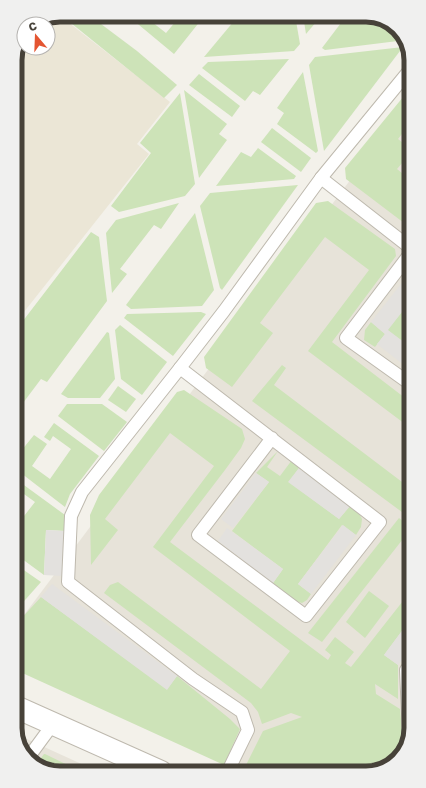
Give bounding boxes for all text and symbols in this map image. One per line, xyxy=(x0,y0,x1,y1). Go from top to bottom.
north arrow xyxy=(16,16,56,56)
text: С xyxy=(27,19,39,33)

